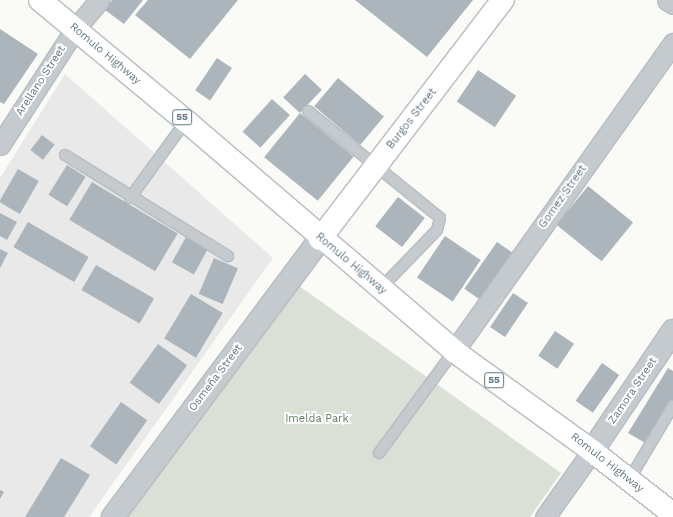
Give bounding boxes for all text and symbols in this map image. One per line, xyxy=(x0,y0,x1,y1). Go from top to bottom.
street label: Romulo Highway xyxy=(67,20,143,88)
street label: Arellano Street xyxy=(13,43,69,119)
street label: Burgos Street xyxy=(384,86,440,152)
road number: 55 xyxy=(172,109,192,125)
street label: Gomez Street xyxy=(536,163,590,231)
street label: Romulo Highway xyxy=(313,230,389,298)
street label: Osmeña Street xyxy=(186,342,246,414)
street label: Zamora Street xyxy=(606,355,660,427)
road number: 55 xyxy=(484,372,504,388)
park label: Imelda Park xyxy=(285,412,349,426)
street label: Romulo Highway xyxy=(568,430,646,496)

